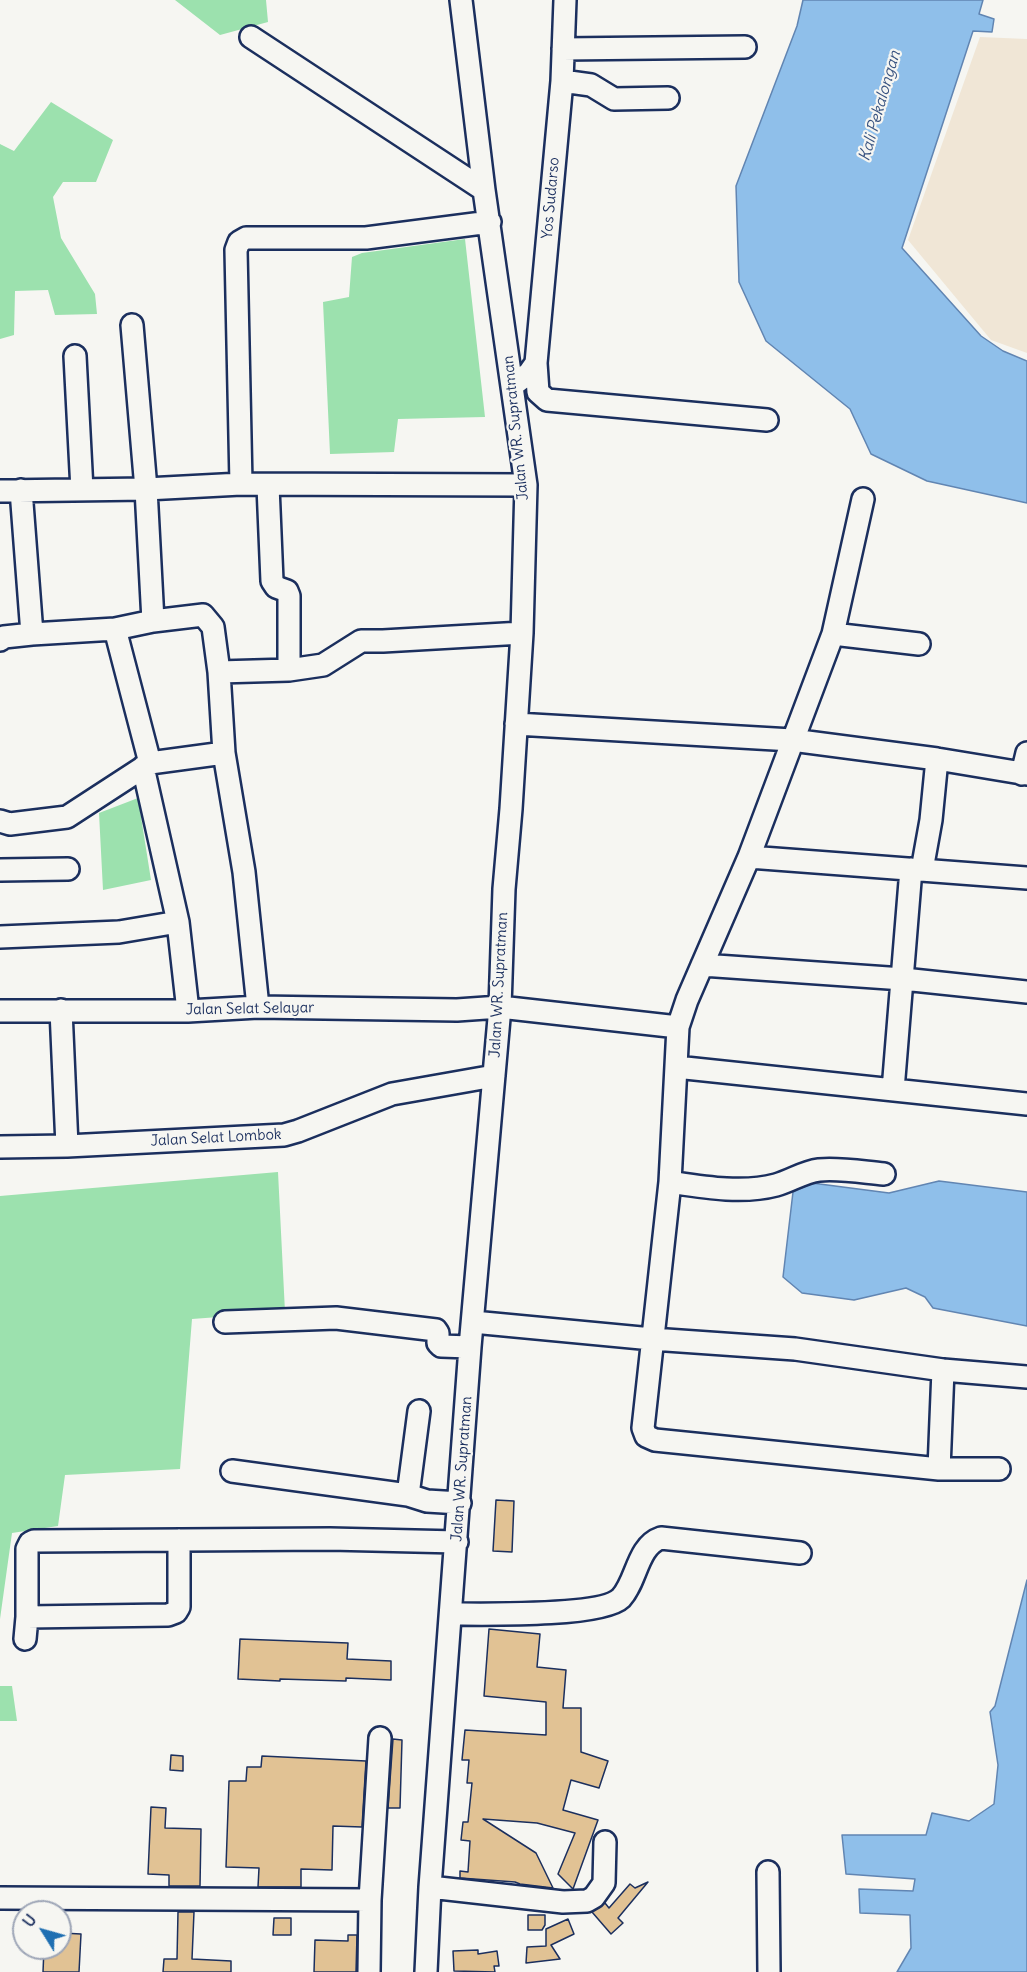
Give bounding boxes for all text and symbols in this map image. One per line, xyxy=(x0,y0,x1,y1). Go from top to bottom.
water label: Kali Pekalongan xyxy=(855,49,905,163)
street label: Yos Sudarso xyxy=(538,156,564,240)
street label: Jalan WR. Supratman xyxy=(499,355,533,501)
street label: Jalan WR. Supratman xyxy=(486,912,512,1058)
street label: Jalan Selat Selayar xyxy=(185,999,315,1019)
street label: Jalan Selat Lombok xyxy=(150,1126,282,1150)
street label: Jalan WR. Supratman xyxy=(448,1396,476,1542)
north arrow xyxy=(12,1900,72,1960)
text: U xyxy=(18,1910,40,1931)

